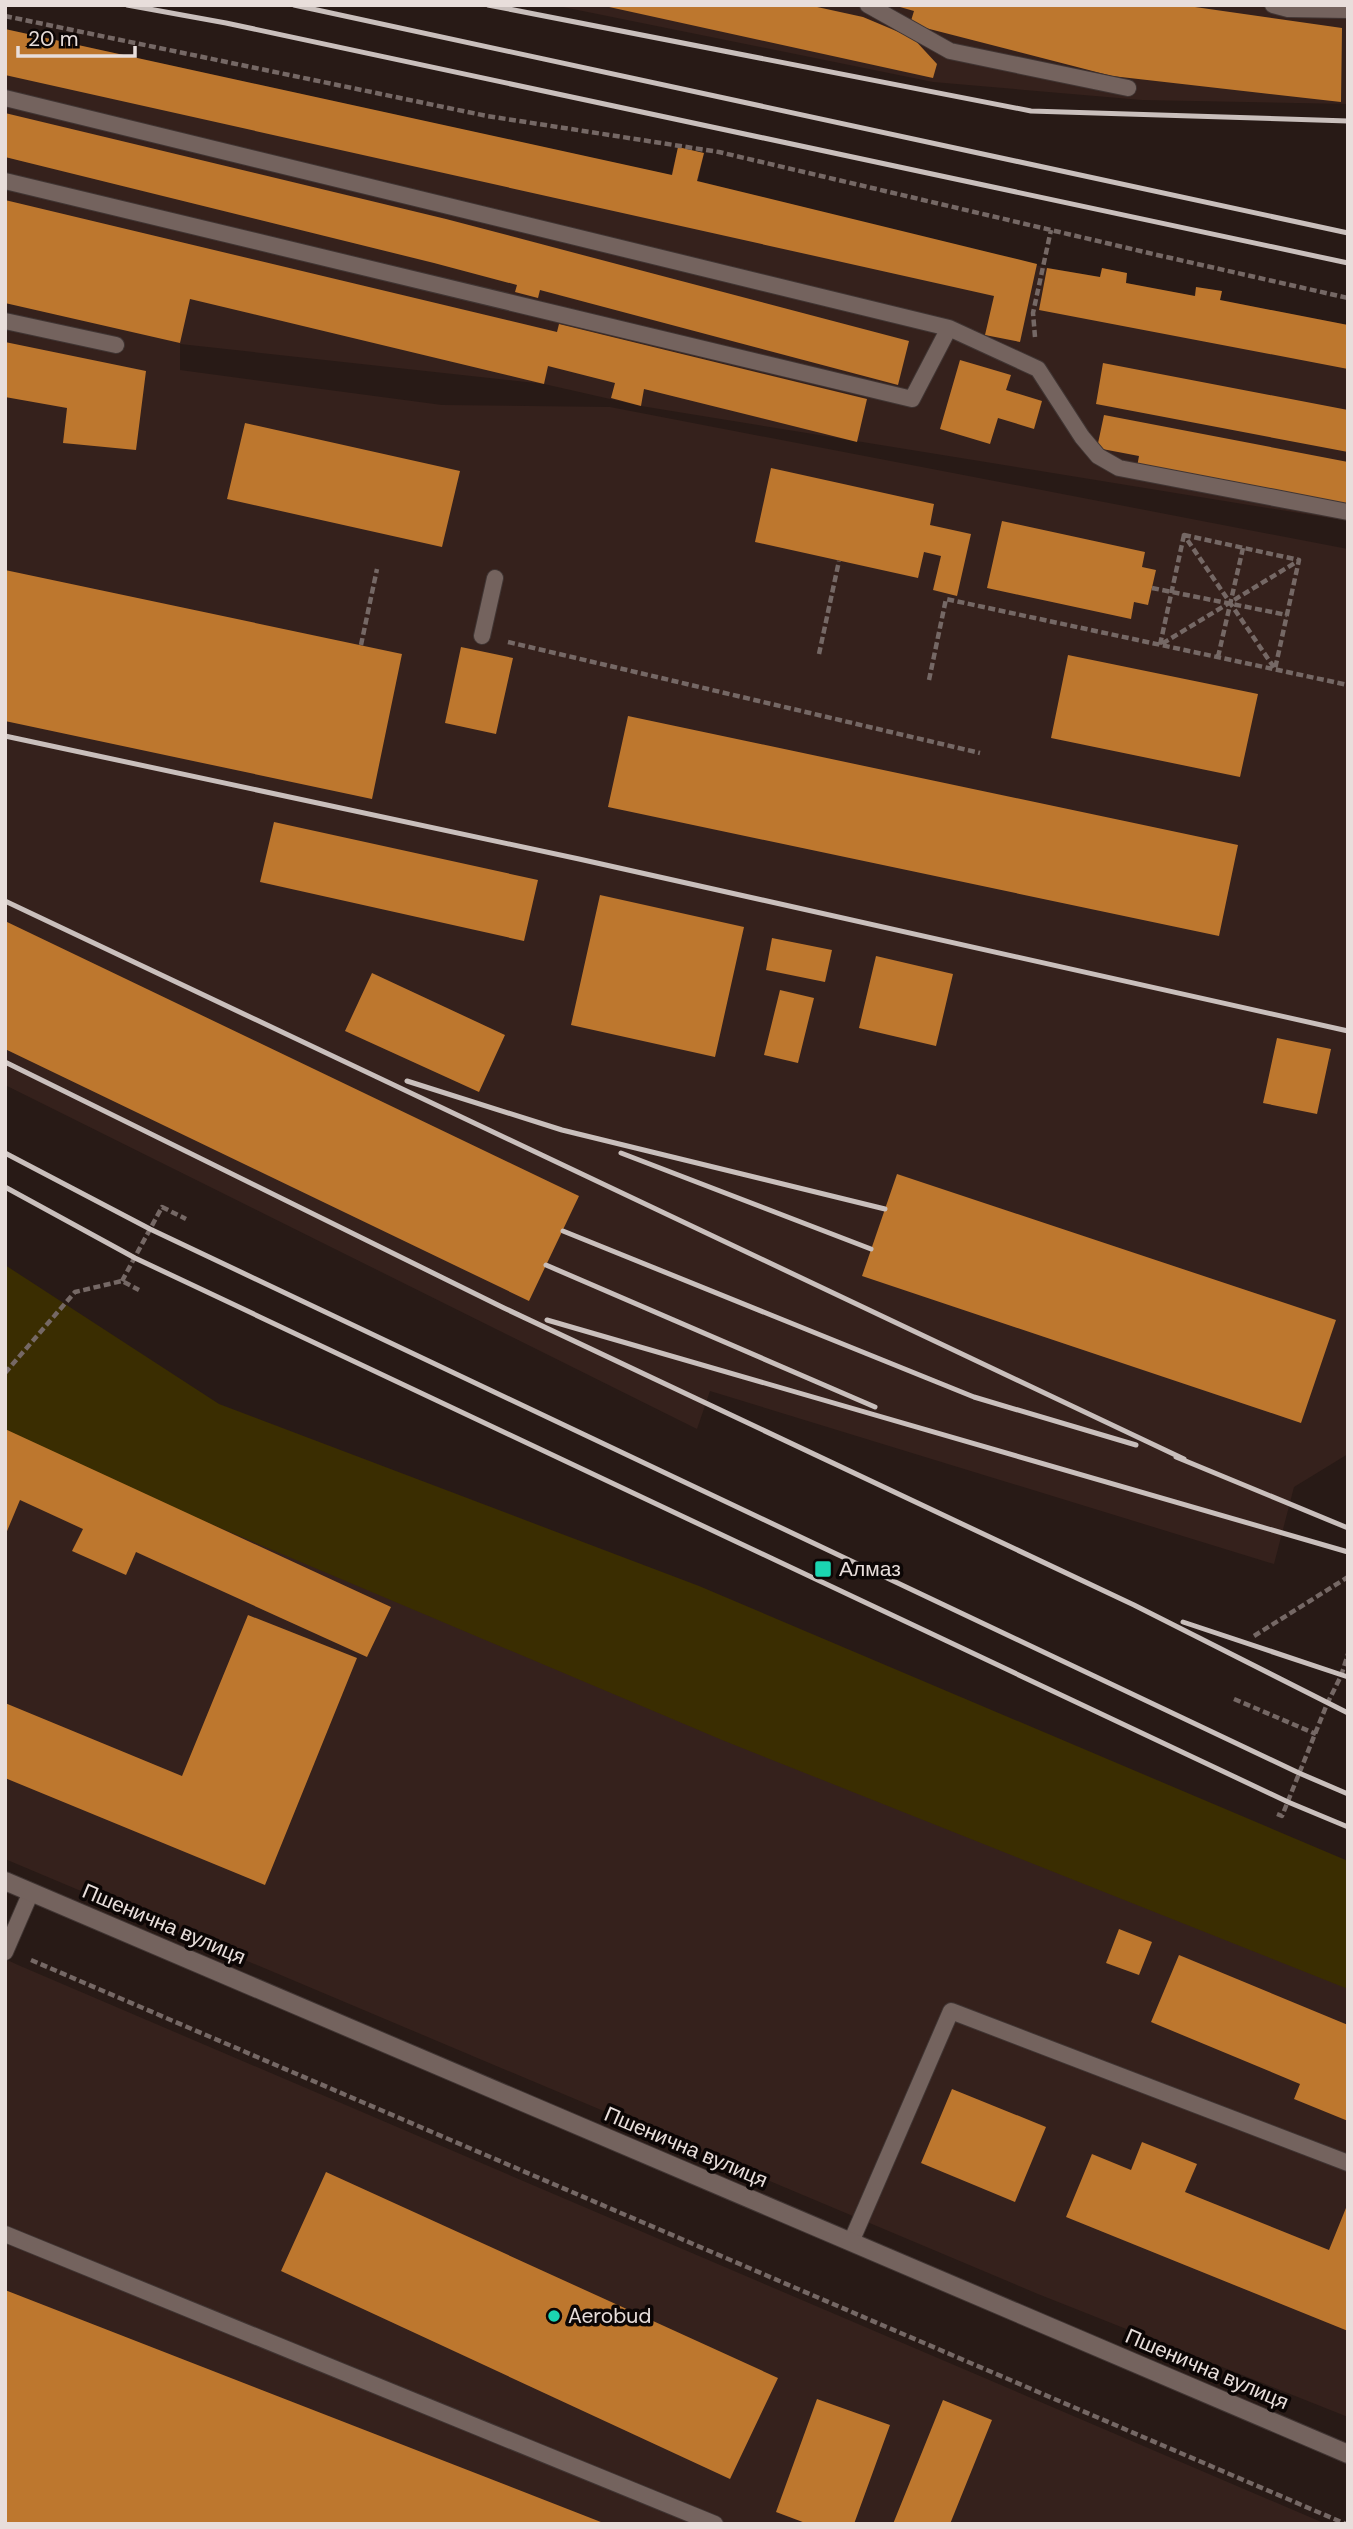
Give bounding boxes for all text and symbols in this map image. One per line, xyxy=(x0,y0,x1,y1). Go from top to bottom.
scale bar xyxy=(18,14,135,58)
text: 20 m xyxy=(28,25,79,53)
place label: Алмаз xyxy=(839,1555,901,1583)
marker: Алмаз xyxy=(813,1559,833,1579)
street label: Пшенична вулиця xyxy=(78,1877,250,1971)
street label: Пшенична вулиця xyxy=(600,2100,772,2194)
place label: Aerobud xyxy=(568,2302,651,2330)
marker: Aerobud xyxy=(546,2308,562,2324)
street label: Пшенична вулиця xyxy=(1121,2322,1293,2416)

